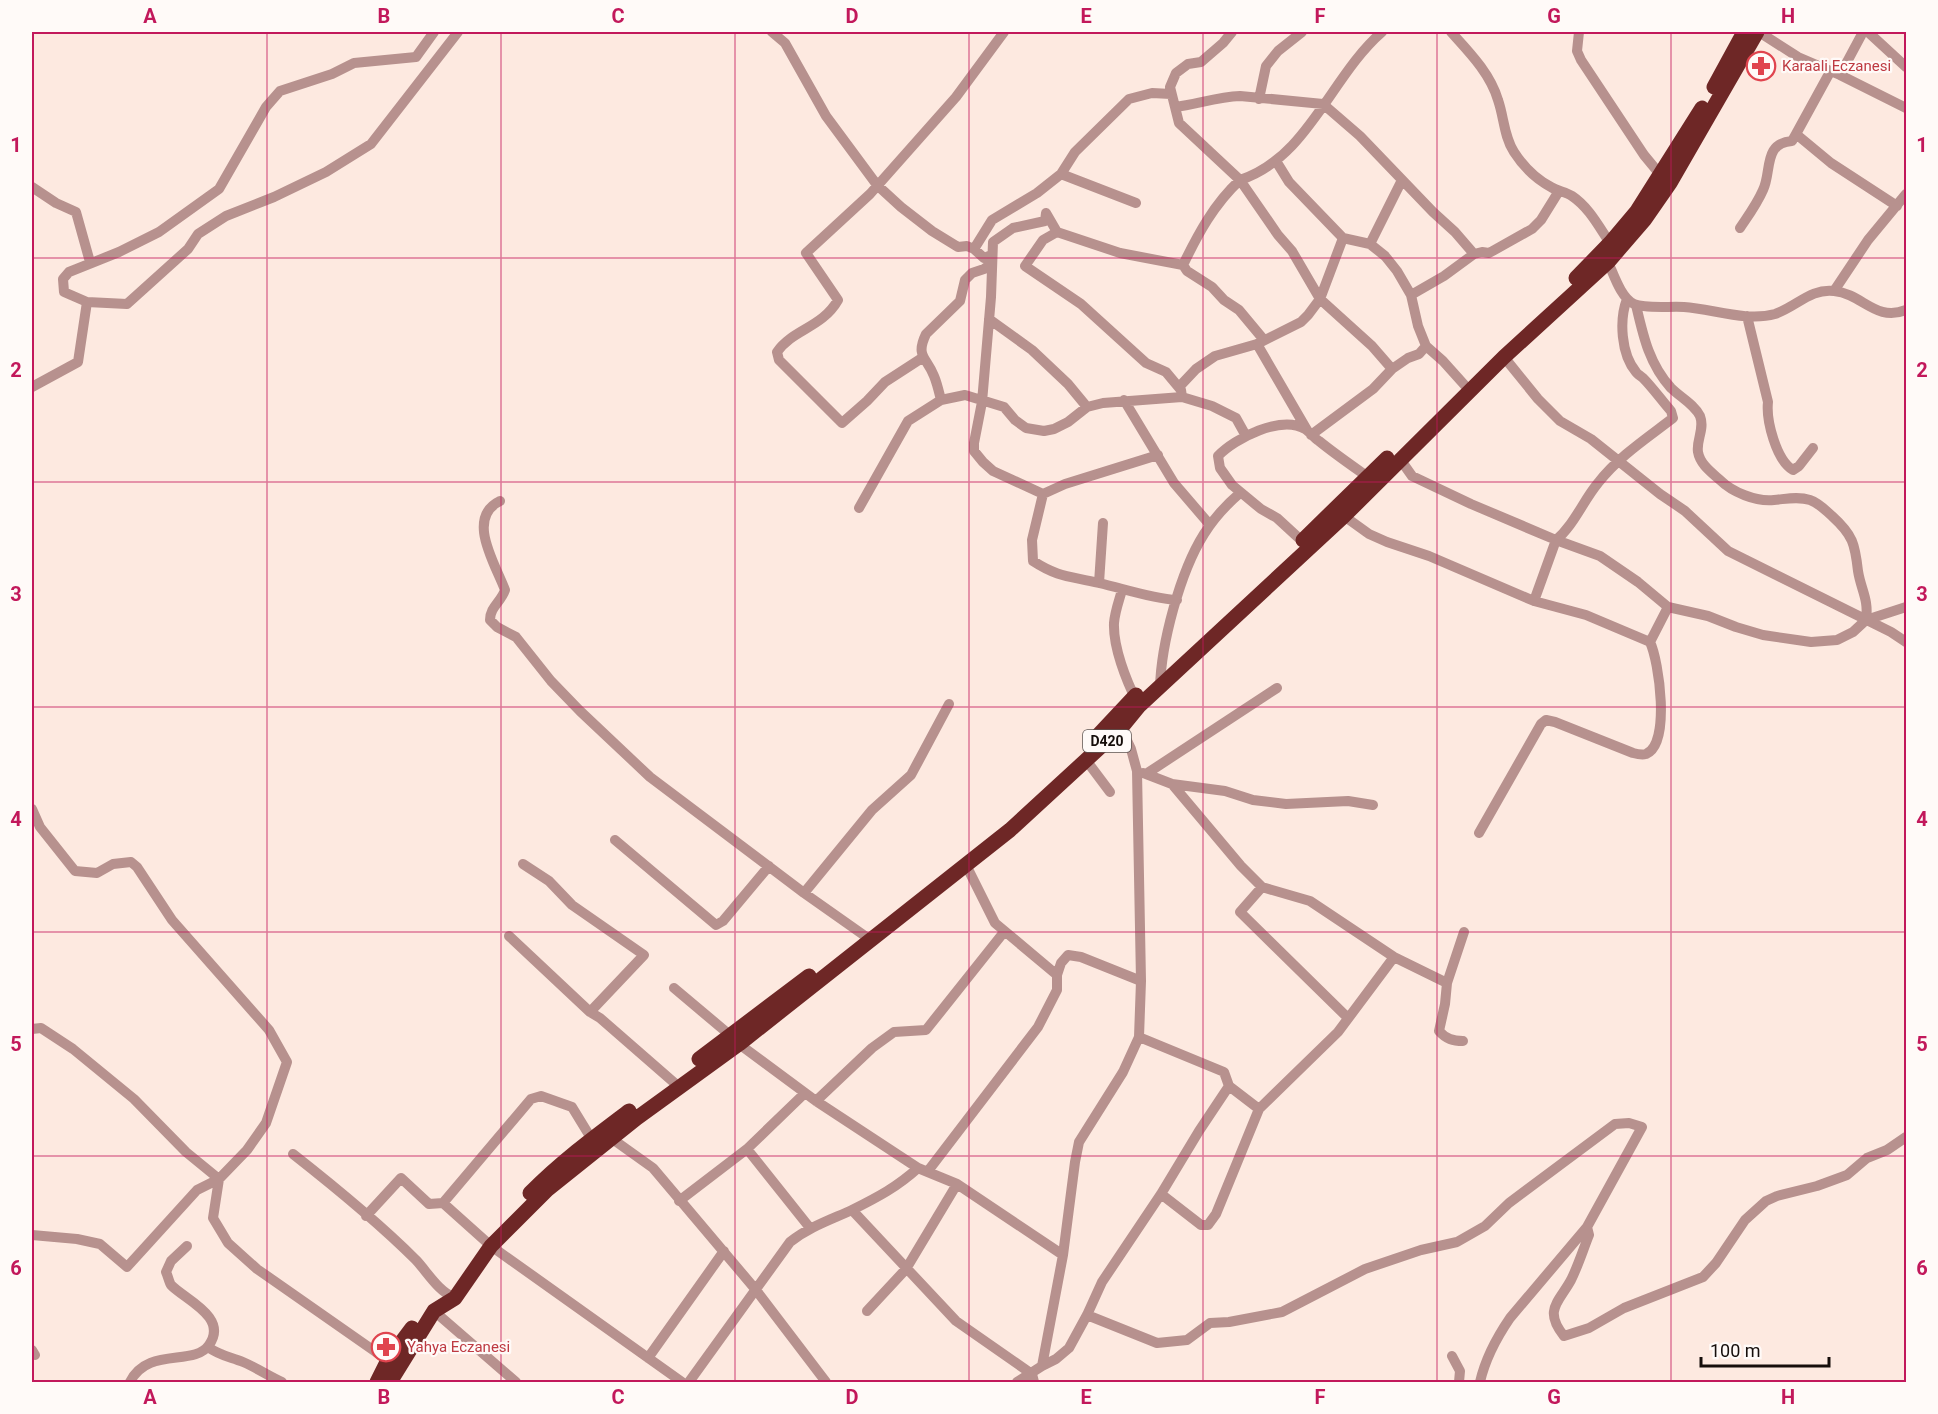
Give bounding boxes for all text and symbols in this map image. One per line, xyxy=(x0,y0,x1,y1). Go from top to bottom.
text: A xyxy=(143,4,157,28)
text: B xyxy=(378,4,390,28)
text: C xyxy=(611,4,625,28)
text: D xyxy=(846,4,859,28)
text: E xyxy=(1080,4,1092,28)
text: F xyxy=(1315,4,1326,28)
text: G xyxy=(1547,4,1561,28)
text: H xyxy=(1781,4,1795,28)
pharmacy icon: Karaali Eczanesi xyxy=(1745,50,1777,82)
place label: Karaali Eczanesi xyxy=(1782,57,1891,75)
text: 1 xyxy=(10,133,22,157)
text: 1 xyxy=(1916,133,1928,157)
text: 2 xyxy=(10,358,22,382)
text: 2 xyxy=(1916,358,1928,382)
text: 3 xyxy=(10,582,22,606)
text: 3 xyxy=(1916,582,1928,606)
road number: D420 xyxy=(1083,730,1131,752)
text: 4 xyxy=(10,807,22,831)
text: 4 xyxy=(1916,807,1928,831)
text: 5 xyxy=(10,1032,22,1056)
text: 5 xyxy=(1916,1032,1928,1056)
text: 6 xyxy=(10,1256,22,1280)
text: 6 xyxy=(1916,1256,1928,1280)
scale bar xyxy=(1701,1330,1828,1368)
pharmacy icon: Yahya Eczanesi xyxy=(370,1331,402,1363)
place label: Yahya Eczanesi xyxy=(407,1338,510,1356)
text: 100 m xyxy=(1710,1340,1761,1361)
text: A xyxy=(143,1385,157,1409)
text: B xyxy=(378,1385,390,1409)
text: C xyxy=(611,1385,625,1409)
text: D xyxy=(846,1385,859,1409)
text: E xyxy=(1080,1385,1092,1409)
text: F xyxy=(1315,1385,1326,1409)
text: G xyxy=(1547,1385,1561,1409)
text: H xyxy=(1781,1385,1795,1409)

